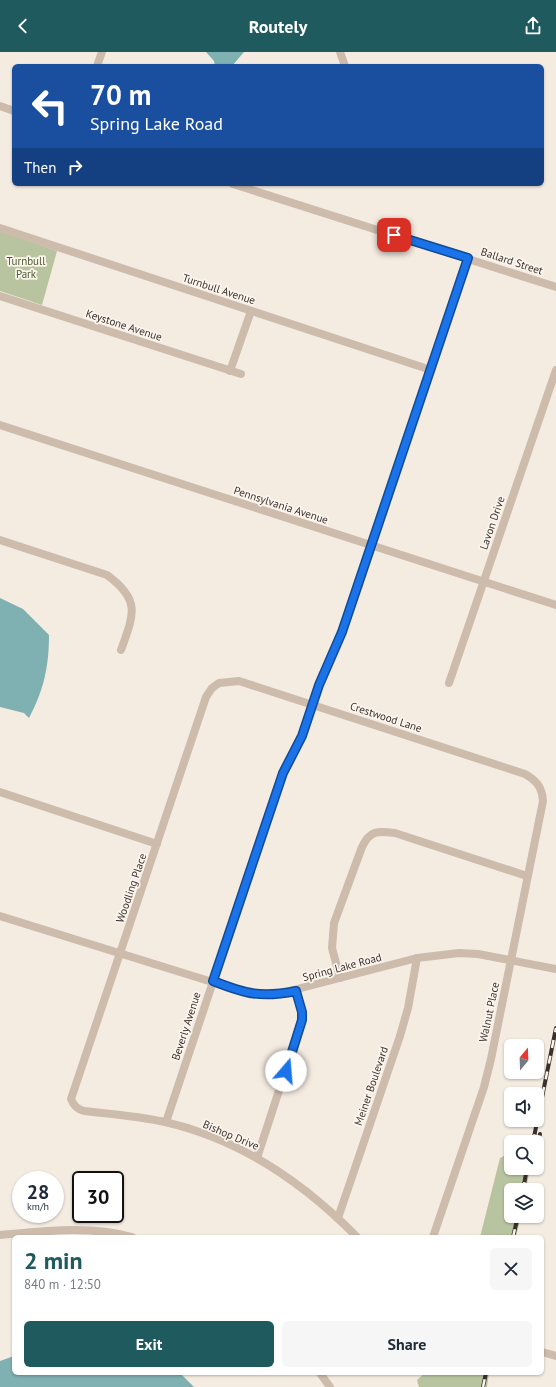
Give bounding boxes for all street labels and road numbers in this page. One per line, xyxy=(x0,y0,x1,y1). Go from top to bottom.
street label: Ballard Street xyxy=(479,244,545,278)
street label: Turnbull Avenue xyxy=(181,271,258,308)
street label: Keystone Avenue xyxy=(84,306,164,344)
street label: Pennsylvania Avenue xyxy=(232,483,330,527)
street label: Lavon Drive xyxy=(476,494,508,552)
street label: Crestwood Lane xyxy=(348,699,424,735)
street label: Woodling Place xyxy=(113,851,150,925)
street label: Spring Lake Road xyxy=(301,950,383,984)
street label: Walnut Place xyxy=(476,980,502,1043)
street label: Beverly Avenue xyxy=(168,990,204,1062)
street label: Meiner Boulevard xyxy=(351,1045,391,1127)
street label: Bishop Drive xyxy=(201,1117,261,1153)

